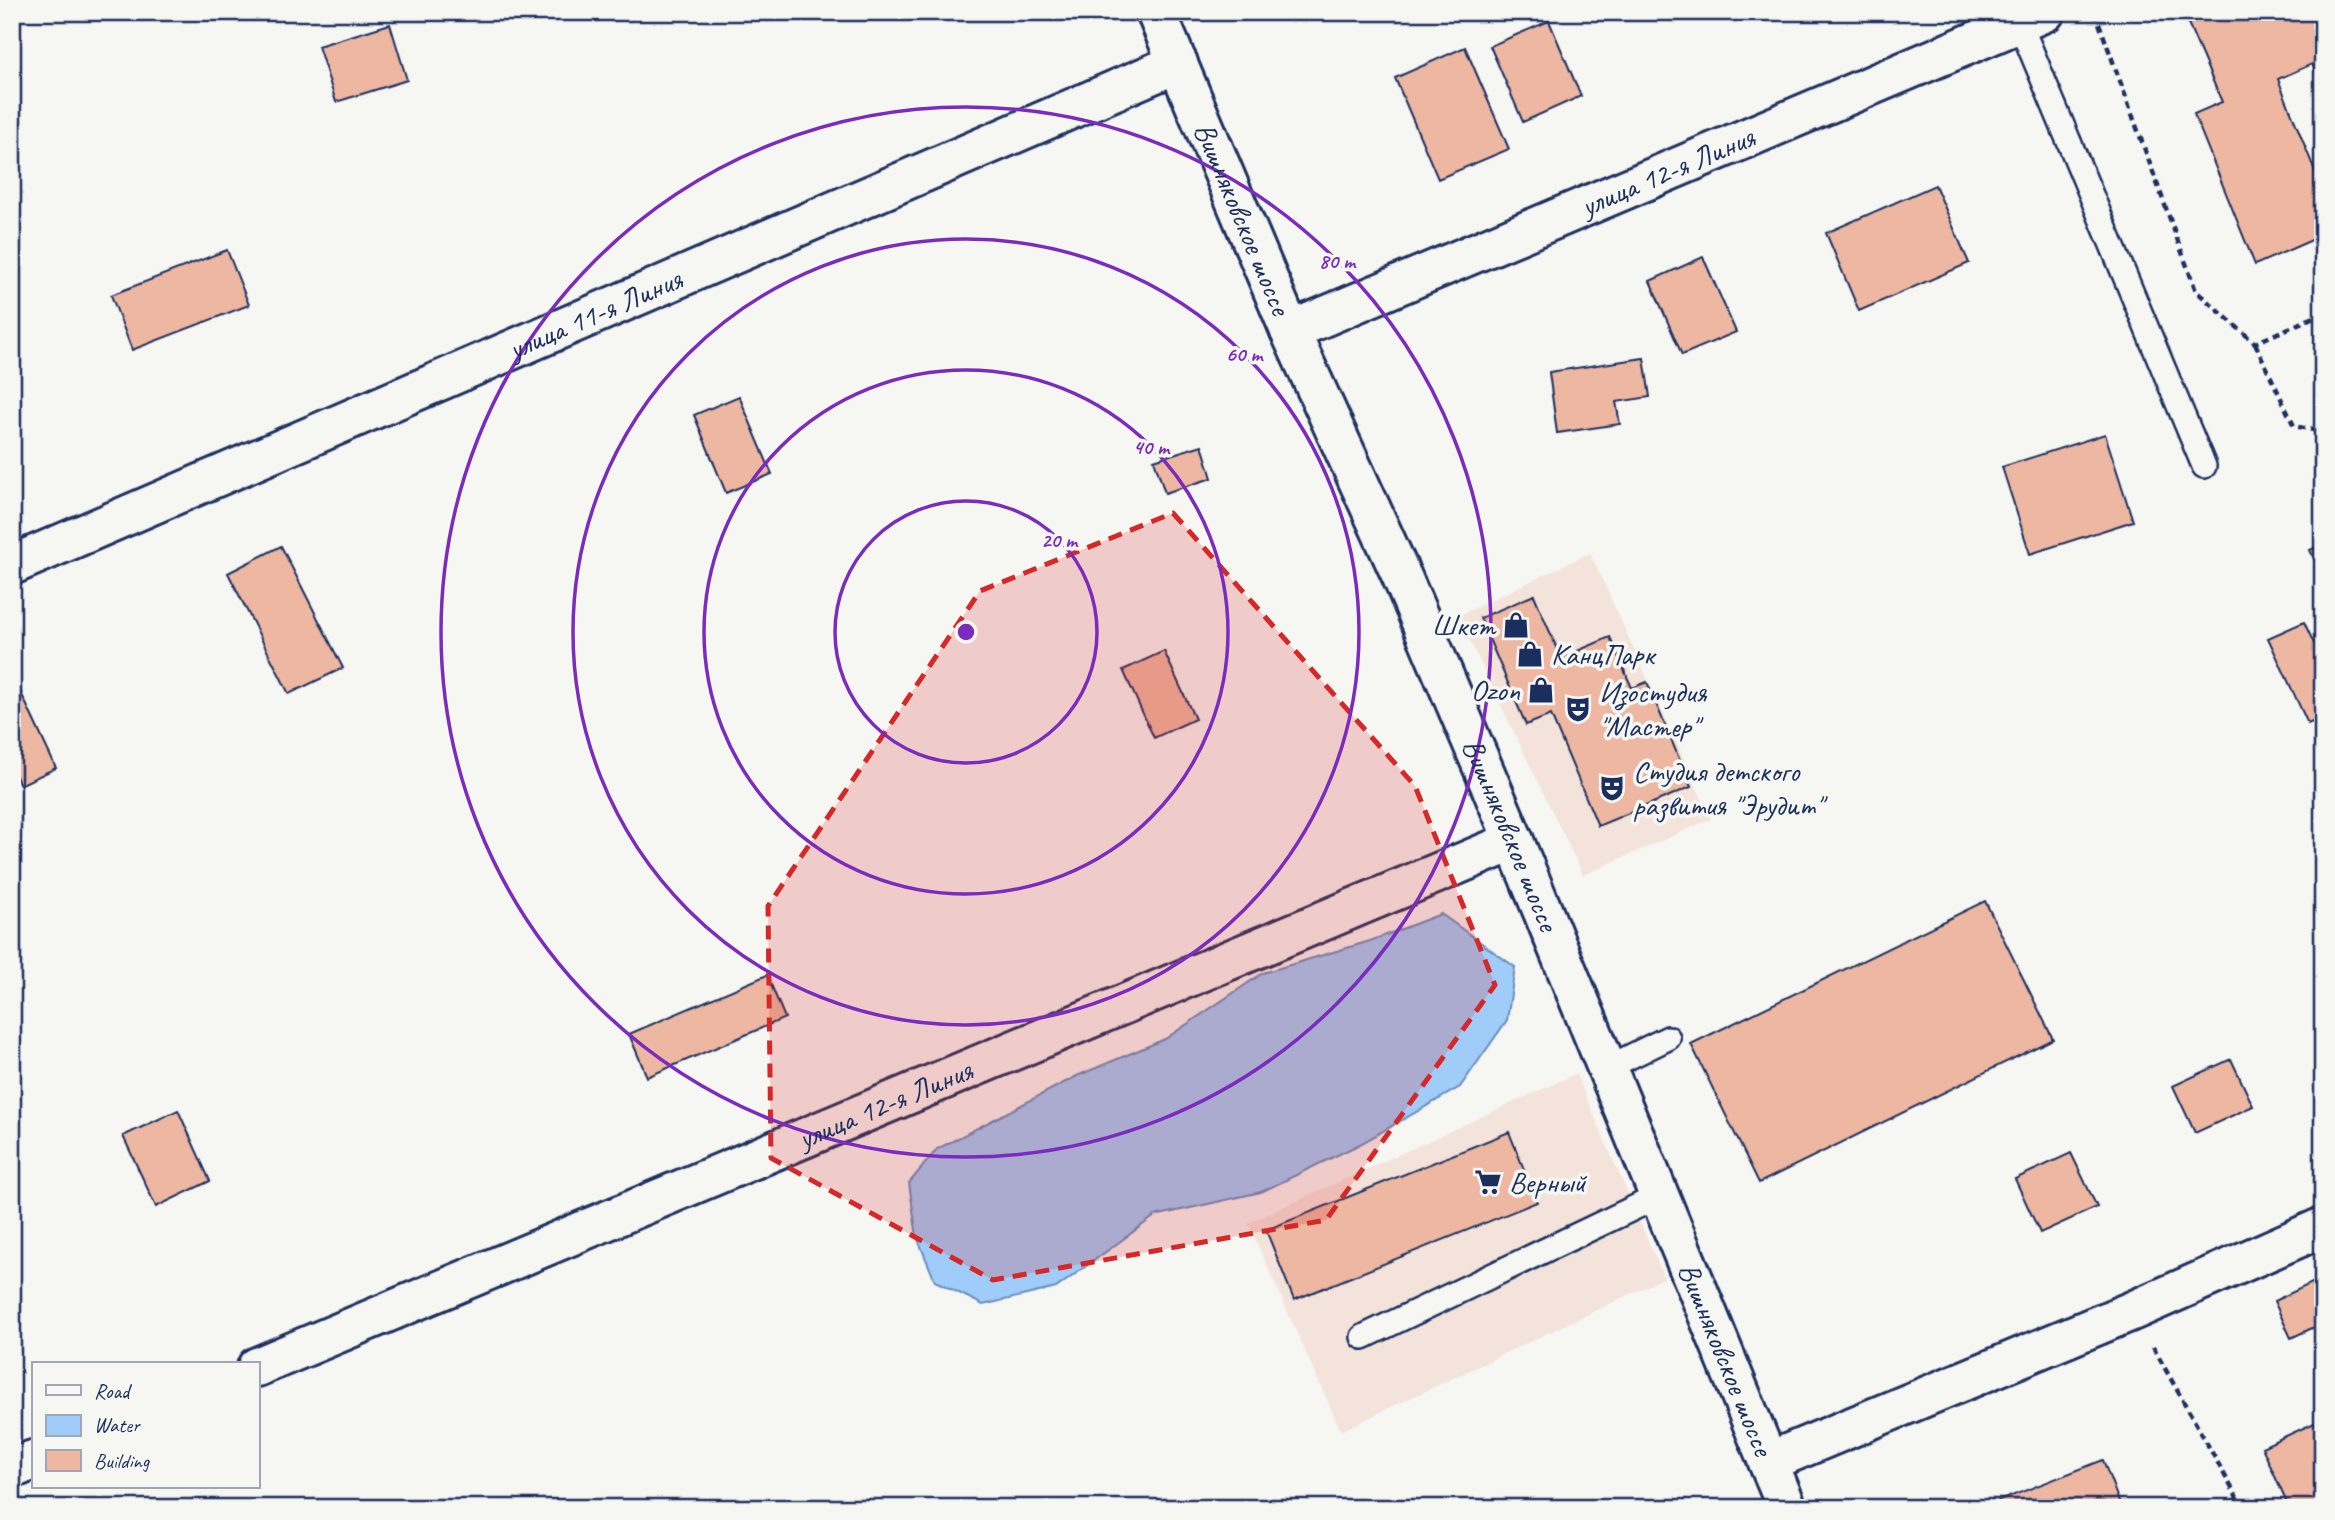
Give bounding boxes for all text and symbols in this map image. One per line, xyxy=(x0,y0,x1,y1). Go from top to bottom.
street label: Вишняковское шоссе xyxy=(1186,117,1301,322)
street label: улица 12-я Линия xyxy=(1573,117,1761,226)
text: 80 m xyxy=(1319,248,1357,274)
street label: улица 11-я Линия xyxy=(501,259,689,369)
text: 60 m xyxy=(1226,341,1264,367)
text: 40 m xyxy=(1133,434,1171,460)
text: 20 m xyxy=(1041,527,1079,553)
place label: Шкет xyxy=(1432,606,1497,644)
shop icon: Шкет xyxy=(1501,610,1531,640)
centre of rings xyxy=(954,620,978,644)
place label: КанцПарк xyxy=(1551,635,1657,673)
shop icon: КанцПарк xyxy=(1515,639,1545,669)
place label: Ozon xyxy=(1471,671,1520,709)
place label: Изостудия "Мастер" xyxy=(1599,673,1708,745)
shop icon: Ozon xyxy=(1526,675,1556,705)
theatre icon: Изостудия "Мастер" xyxy=(1563,694,1593,724)
street label: Вишняковское шоссе xyxy=(1454,733,1569,939)
place label: Студия детского развития "Эрудит" xyxy=(1633,752,1828,824)
theatre icon: Студия детского развития "Эрудит" xyxy=(1597,773,1627,803)
street label: улица 12-я Линия xyxy=(791,1050,979,1158)
place label: Верный xyxy=(1509,1163,1587,1201)
supermarket icon: Верный xyxy=(1473,1167,1503,1197)
street label: Вишняковское шоссе xyxy=(1670,1257,1783,1463)
legend xyxy=(32,1362,259,1488)
text: Road xyxy=(94,1378,133,1404)
text: Water xyxy=(94,1412,141,1438)
text: Building xyxy=(94,1448,151,1474)

